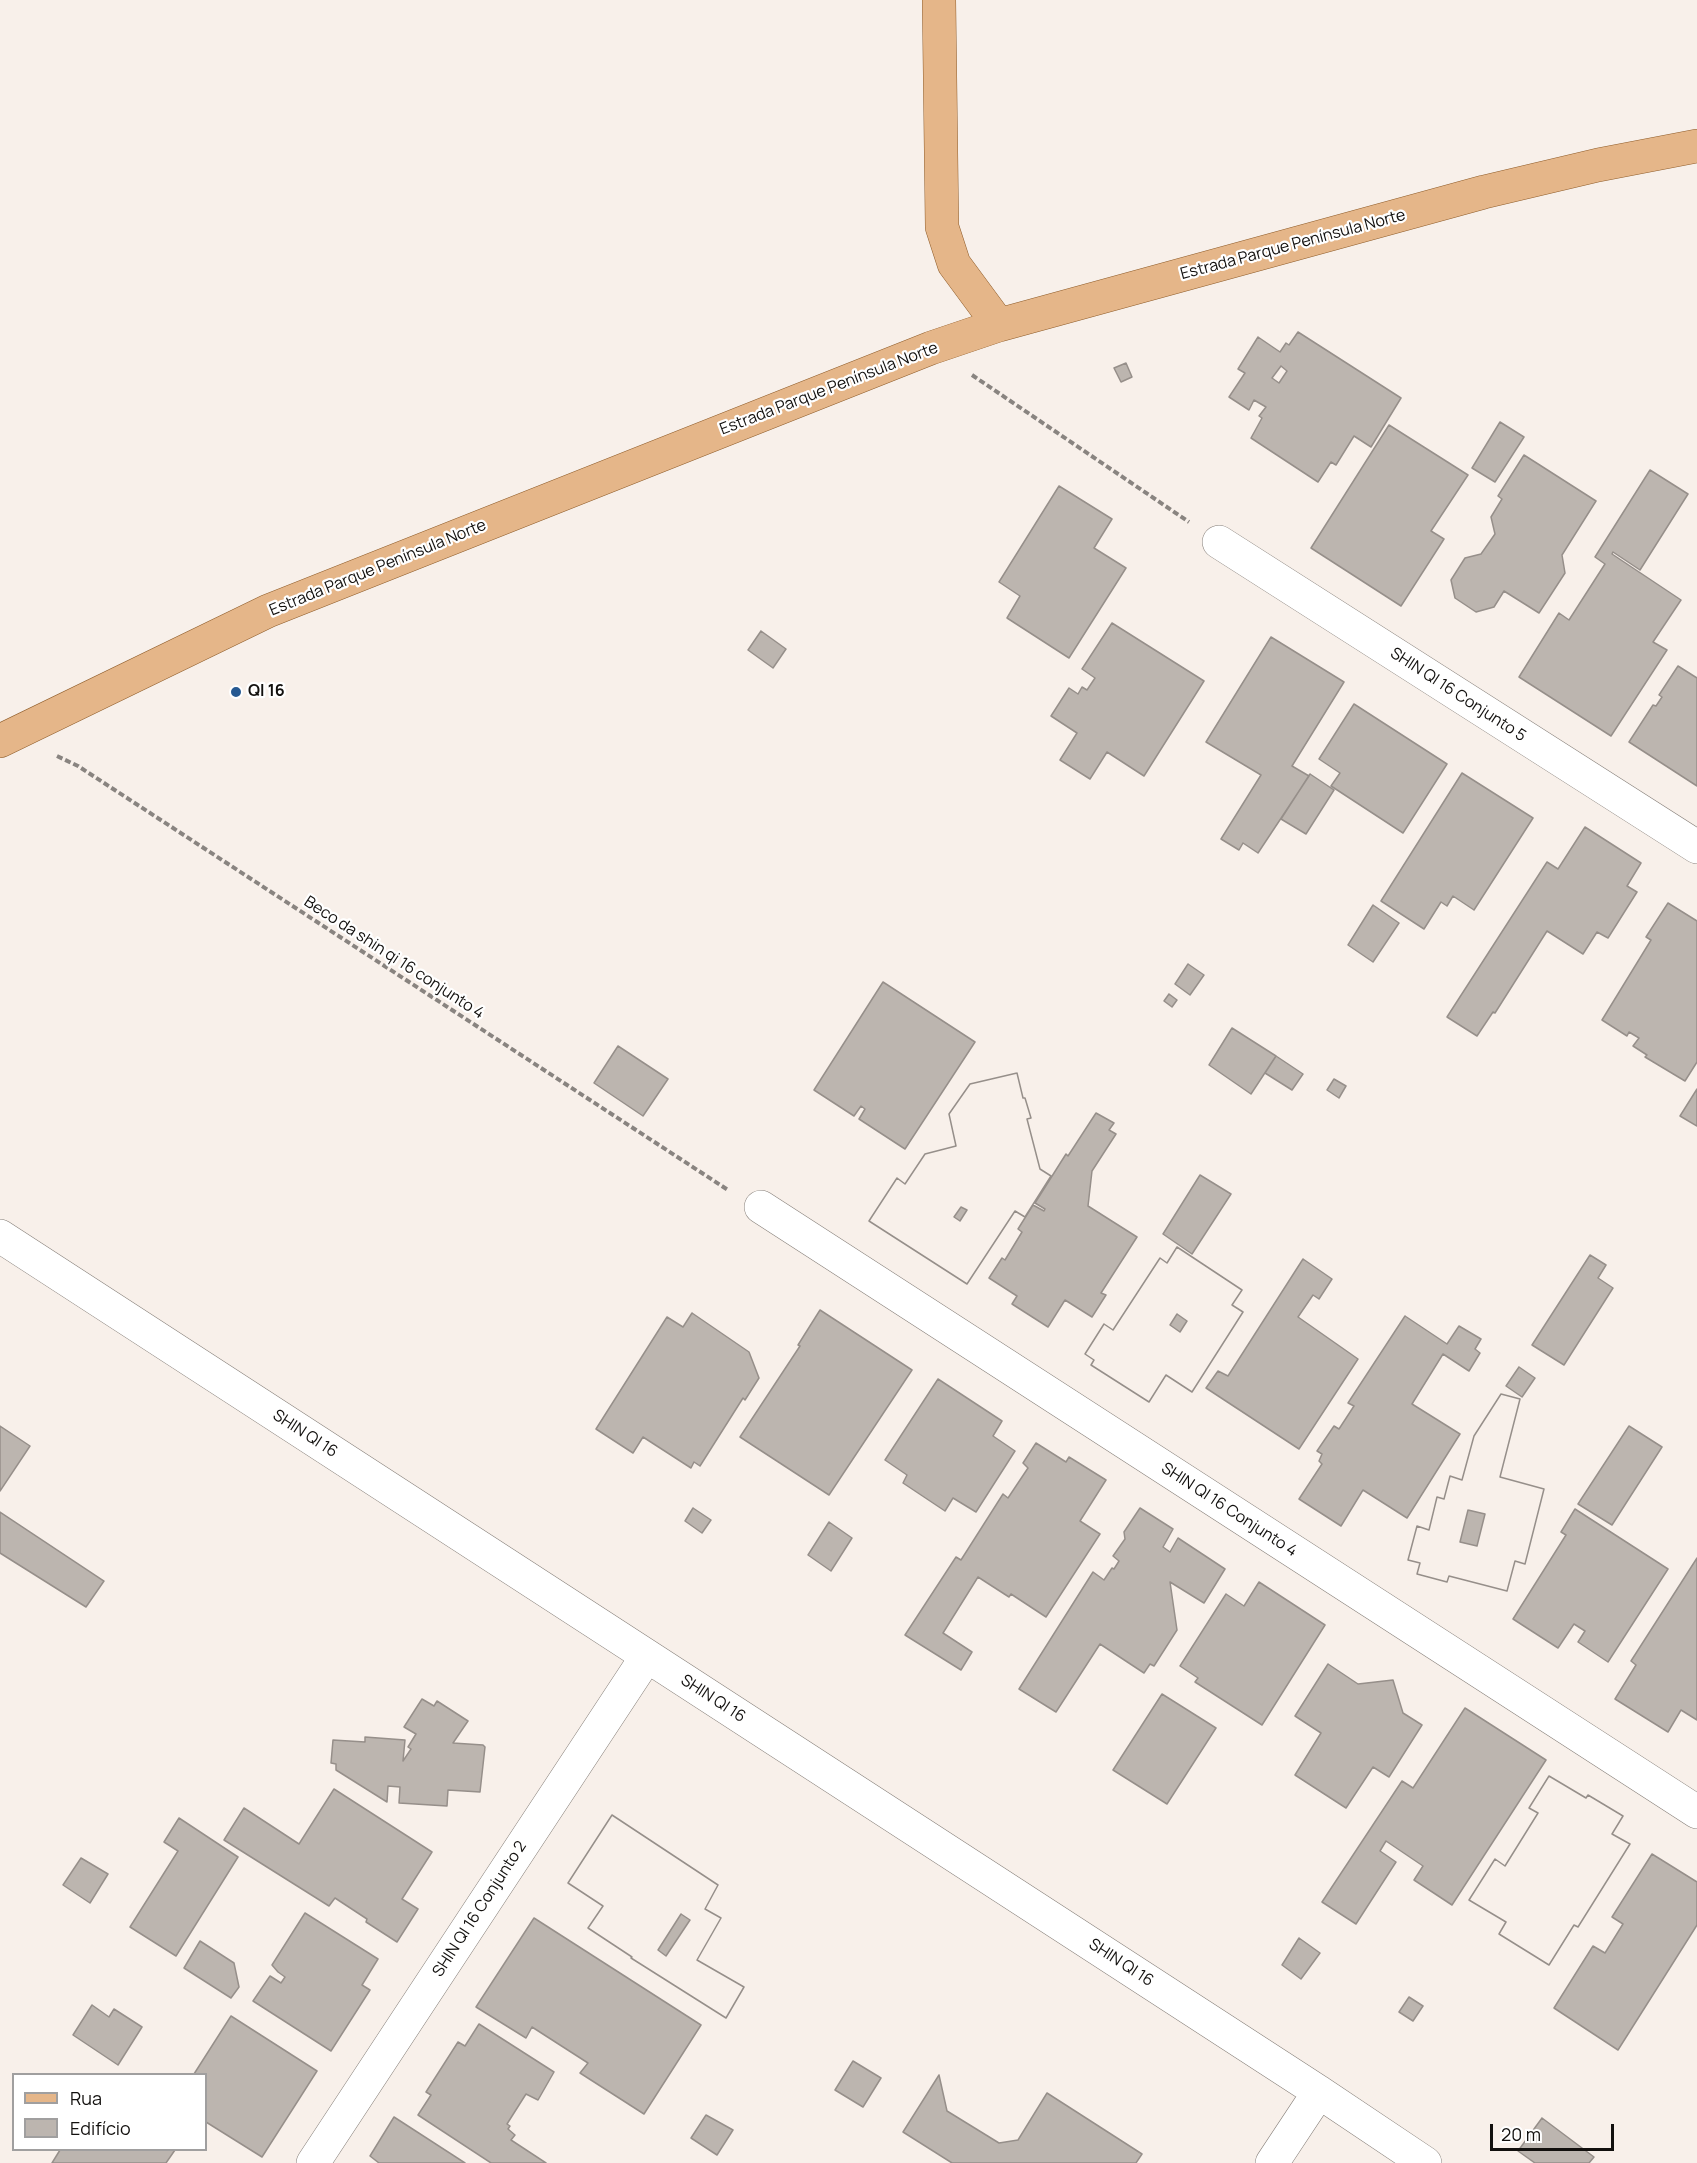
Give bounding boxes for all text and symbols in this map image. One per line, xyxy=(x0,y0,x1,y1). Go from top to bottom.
street label: Estrada Parque Península Norte xyxy=(1178,206,1408,284)
street label: Estrada Parque Península Norte xyxy=(717,338,941,440)
street label: Estrada Parque Península Norte xyxy=(267,516,489,620)
street label: SHIN QI 16 Conjunto 5 xyxy=(1387,644,1529,746)
place label: QI 16 xyxy=(248,682,285,702)
marker: QI 16 xyxy=(229,685,243,699)
street label: Beco da shin qi 16 conjunto 4 xyxy=(300,893,488,1023)
street label: SHIN QI 16 xyxy=(269,1406,341,1462)
street label: SHIN QI 16 Conjunto 4 xyxy=(1157,1459,1301,1561)
street label: SHIN QI 16 xyxy=(677,1671,749,1727)
street label: SHIN QI 16 Conjunto 2 xyxy=(429,1838,531,1980)
street label: SHIN QI 16 xyxy=(1085,1935,1157,1991)
legend xyxy=(12,2073,207,2151)
text: Rua xyxy=(70,2086,102,2110)
scale bar xyxy=(1493,2112,1618,2150)
text: Edifício xyxy=(70,2116,131,2140)
text: 20 m xyxy=(1501,2122,1541,2146)

